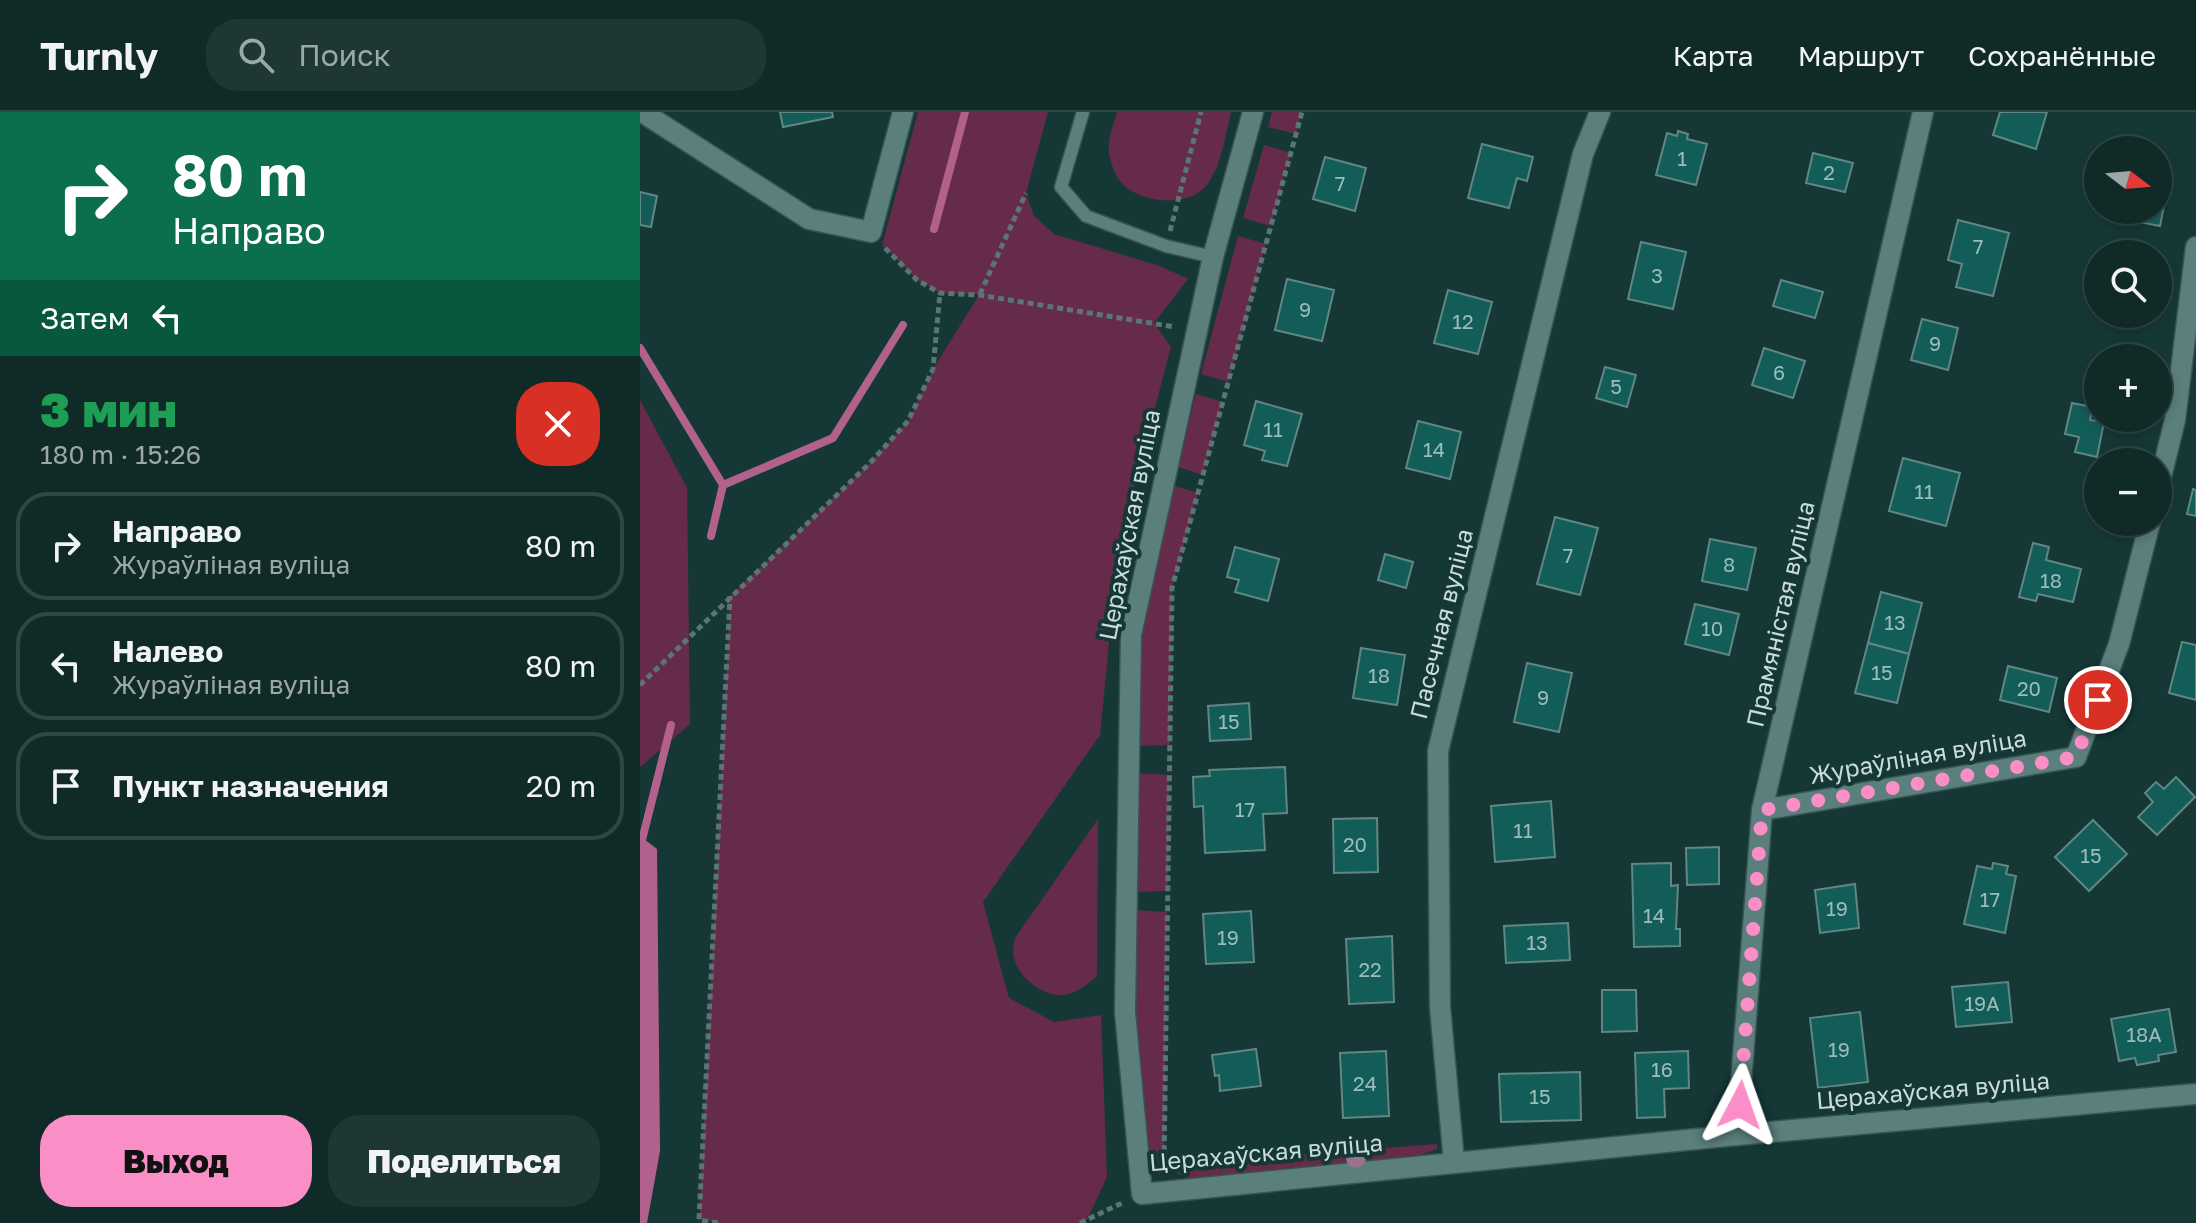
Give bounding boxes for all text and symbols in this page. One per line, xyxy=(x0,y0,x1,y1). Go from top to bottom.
search box xyxy=(206,19,766,91)
text: Turnly xyxy=(40,33,158,78)
icon: search xyxy=(234,33,278,77)
text: Поиск xyxy=(298,37,391,73)
text: Карта xyxy=(1673,39,1754,72)
text: Маршрут xyxy=(1798,39,1924,72)
text: Сохранённые xyxy=(1968,39,2156,72)
north arrow xyxy=(2084,136,2172,224)
map controls xyxy=(2084,136,2172,536)
text: 80 m xyxy=(172,141,307,208)
icon: right xyxy=(40,144,144,248)
house number: 1 xyxy=(1677,146,1687,170)
house number: 2 xyxy=(1823,160,1835,184)
house number: 7 xyxy=(1335,171,1345,195)
text: Направо xyxy=(172,209,326,252)
house number: 7 xyxy=(1973,234,1983,258)
button: search xyxy=(2084,240,2172,328)
house number: 3 xyxy=(1651,263,1663,287)
icon: left xyxy=(145,296,189,340)
house number: 9 xyxy=(1299,297,1311,321)
text: Затем xyxy=(40,300,129,336)
house number: 12 xyxy=(1452,309,1474,333)
house number: 9 xyxy=(1929,331,1941,355)
button: + xyxy=(2084,344,2172,432)
house number: 6 xyxy=(1773,360,1785,384)
house number: 5 xyxy=(1610,374,1622,398)
text: 3 мин xyxy=(40,380,177,438)
button: close xyxy=(516,382,600,466)
street label: Церахаўская вуліца xyxy=(1092,407,1165,643)
house number: 11 xyxy=(1263,417,1283,441)
house number: 14 xyxy=(1423,437,1445,461)
text: 180 m · 15:26 xyxy=(40,439,201,470)
button: − xyxy=(2084,448,2172,536)
house number: 11 xyxy=(1914,479,1934,503)
street label: Прамяністая вуліца xyxy=(1739,498,1820,730)
text: Направо xyxy=(112,513,241,549)
icon: right xyxy=(44,524,88,568)
street label: Пасечная вуліца xyxy=(1403,526,1478,722)
text: 80 m xyxy=(525,528,596,564)
house number: 7 xyxy=(1563,543,1573,567)
text: Жураўліная вуліца xyxy=(112,549,350,580)
house number: 8 xyxy=(1723,552,1735,576)
house number: 18 xyxy=(2040,568,2062,592)
house number: 13 xyxy=(1884,610,1906,634)
house number: 10 xyxy=(1701,616,1723,640)
text: Налево xyxy=(112,633,223,669)
icon: left xyxy=(44,644,88,688)
text: 80 m xyxy=(525,648,596,684)
house number: 15 xyxy=(1871,660,1893,684)
house number: 18 xyxy=(1368,663,1390,687)
pin xyxy=(2064,666,2132,734)
text: Жураўліная вуліца xyxy=(112,669,350,700)
house number: 20 xyxy=(2017,676,2041,700)
icon: arrive xyxy=(2076,678,2120,722)
house number: 9 xyxy=(1537,685,1549,709)
house number: 15 xyxy=(1218,709,1240,733)
street label: Жураўліная вуліца xyxy=(1807,722,2029,789)
icon: arrive xyxy=(44,764,88,808)
text: Пункт назначения xyxy=(112,768,389,804)
text: 20 m xyxy=(526,768,596,804)
house number: 17 xyxy=(1235,797,1255,821)
house number: 11 xyxy=(1513,818,1533,842)
house number: 20 xyxy=(1343,832,1367,856)
house number: 15 xyxy=(2080,843,2102,867)
house number: 17 xyxy=(1980,887,2000,911)
house number: 19 xyxy=(1826,896,1848,920)
house number: 14 xyxy=(1643,903,1665,927)
house number: 19 xyxy=(1217,925,1239,949)
house number: 13 xyxy=(1526,930,1548,954)
house number: 22 xyxy=(1358,957,1382,981)
house number: 19А xyxy=(1964,991,2000,1015)
house number: 18А xyxy=(2126,1022,2162,1046)
house number: 19 xyxy=(1828,1037,1850,1061)
house number: 16 xyxy=(1651,1057,1673,1081)
position arrow xyxy=(1698,1063,1782,1147)
street label: Церахаўская вуліца xyxy=(1815,1065,2051,1114)
house number: 24 xyxy=(1353,1071,1377,1095)
house number: 15 xyxy=(1529,1084,1551,1108)
button: Выход xyxy=(40,1115,312,1207)
button: Поделиться xyxy=(328,1115,600,1207)
street label: Церахаўская вуліца xyxy=(1148,1127,1384,1176)

